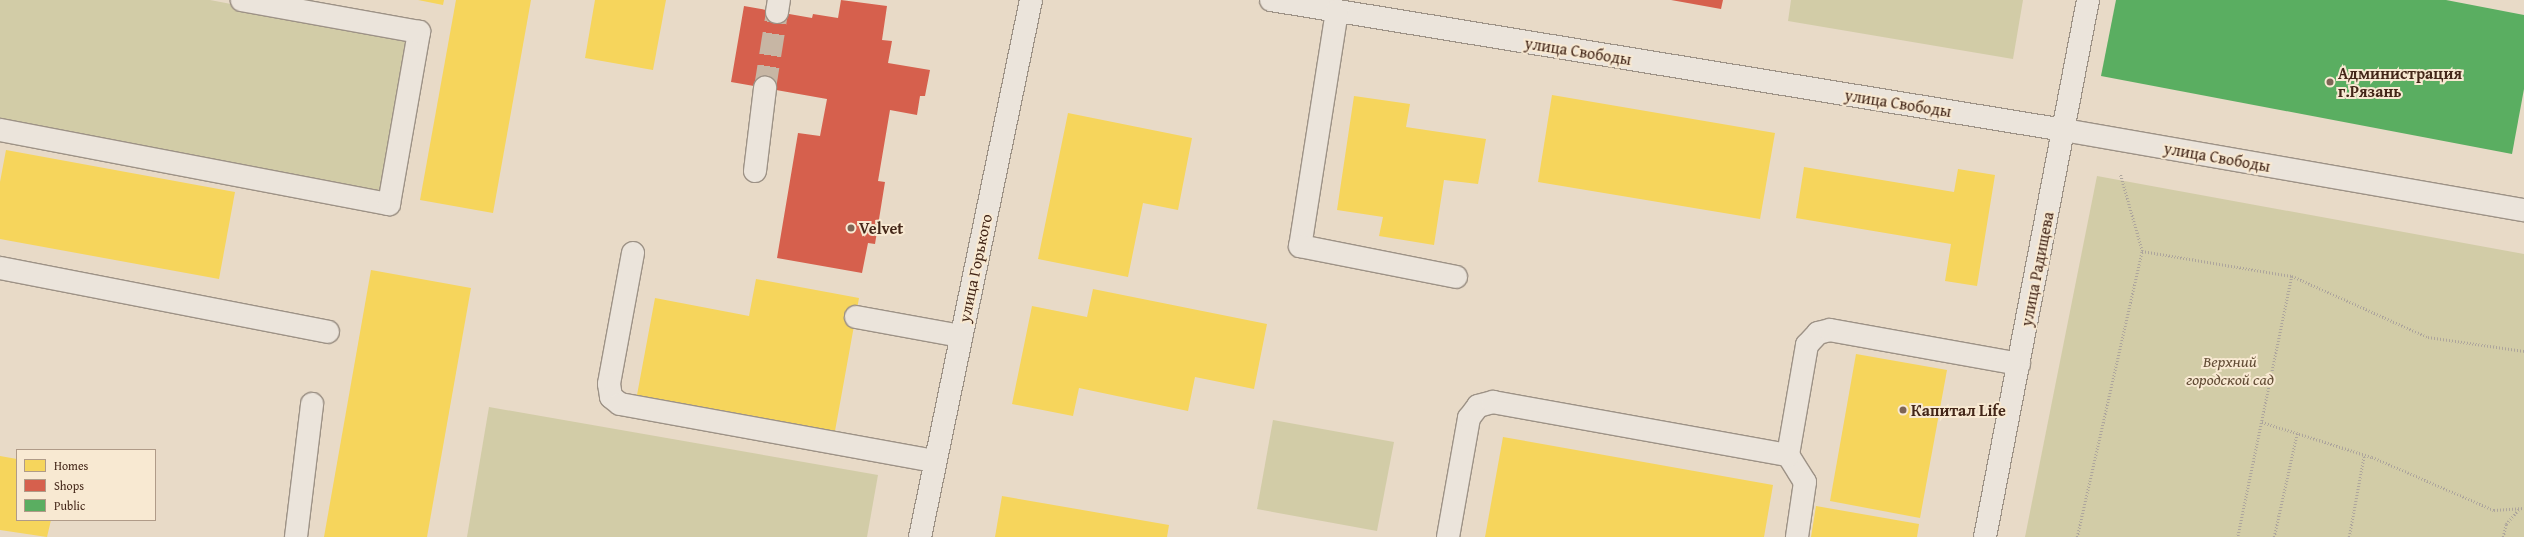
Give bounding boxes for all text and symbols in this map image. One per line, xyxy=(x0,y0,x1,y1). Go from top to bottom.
street label: улица Свободы xyxy=(1523,33,1633,69)
place label: Администрация г.Рязань xyxy=(2338,63,2462,101)
marker: Администрация г.Рязань xyxy=(2325,77,2335,87)
street label: улица Свободы xyxy=(1843,85,1953,121)
street label: улица Свободы xyxy=(2162,138,2272,176)
street label: улица Радищева xyxy=(2016,210,2058,328)
street label: улица Горького xyxy=(954,212,996,324)
place label: Velvet xyxy=(859,218,903,238)
marker: Velvet xyxy=(846,223,856,233)
park label: Верхний городской сад xyxy=(2186,351,2274,389)
place label: Капитал Life xyxy=(1911,400,2006,420)
marker: Капитал Life xyxy=(1898,405,1908,415)
legend xyxy=(16,449,156,521)
text: Homes xyxy=(54,457,88,474)
text: Shops xyxy=(54,477,84,494)
text: Public xyxy=(54,497,85,514)

